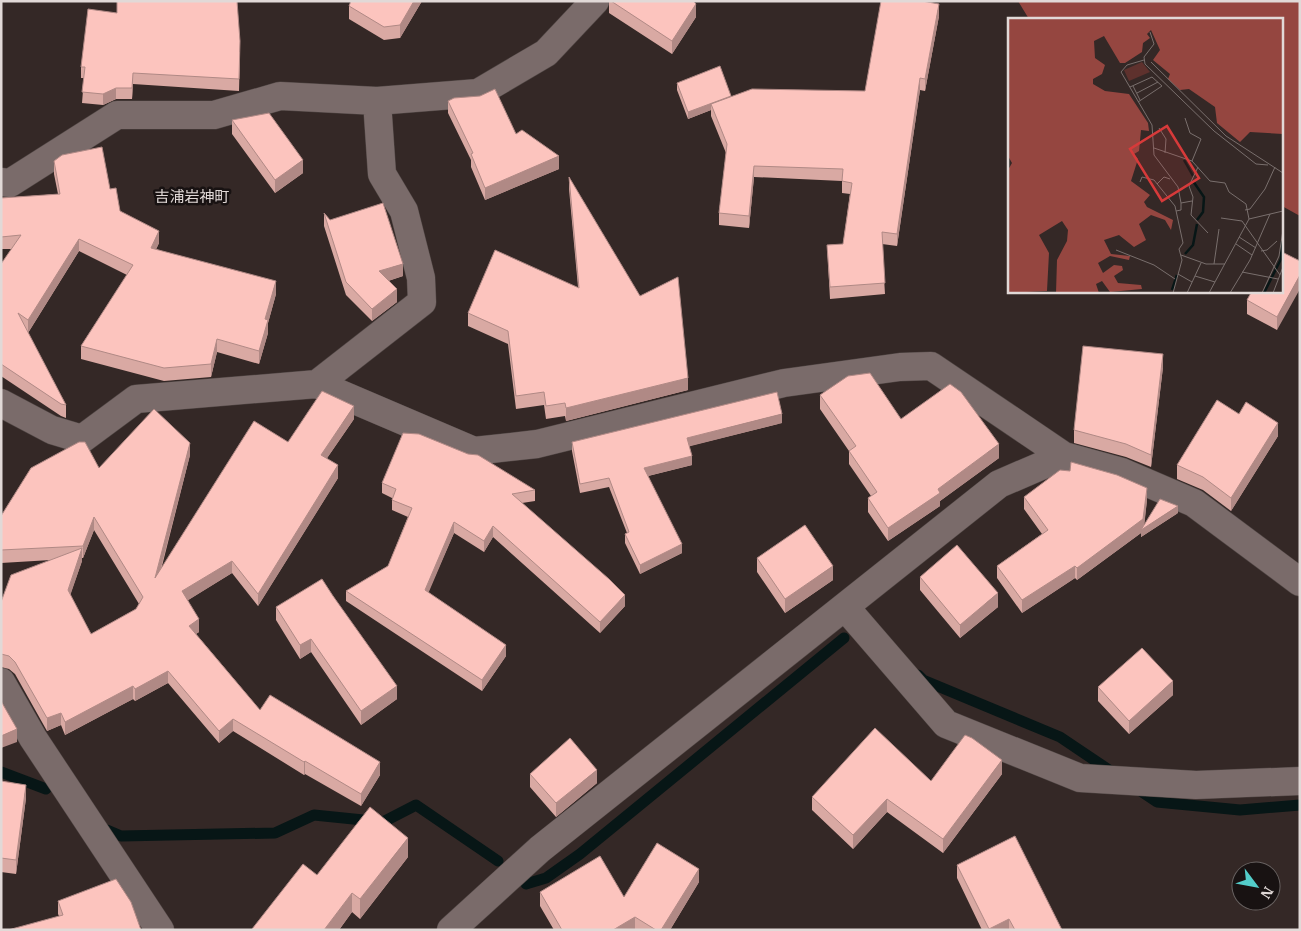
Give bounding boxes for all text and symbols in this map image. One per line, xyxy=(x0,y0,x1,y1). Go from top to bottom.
inset map xyxy=(1008,18,1284,292)
district label: 吉浦岩神町 xyxy=(154,187,230,206)
north arrow xyxy=(1231,861,1281,911)
text: N xyxy=(1256,883,1278,902)

